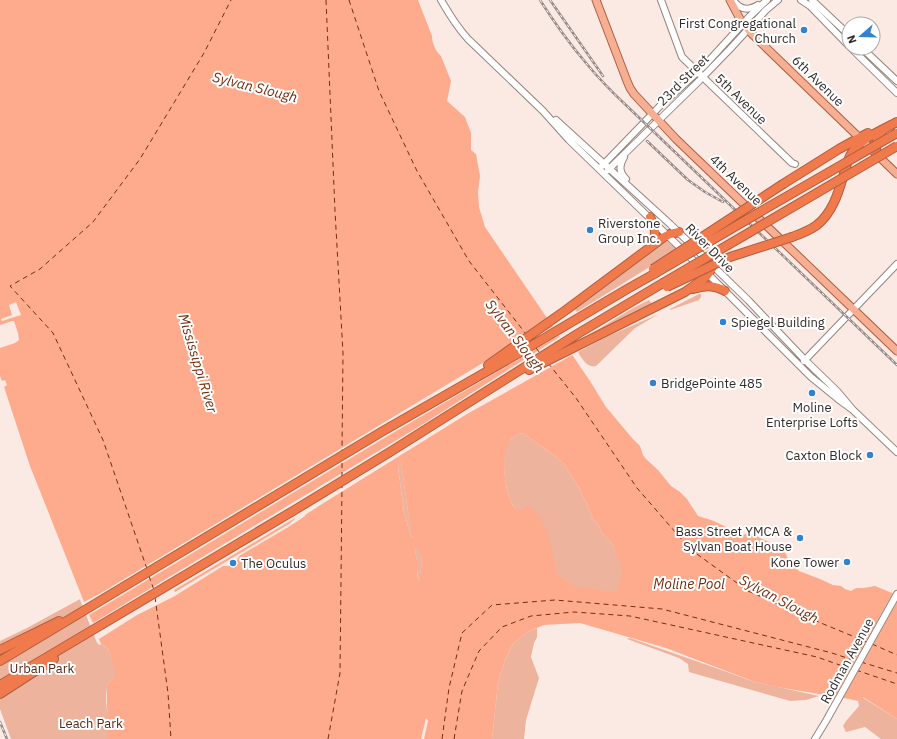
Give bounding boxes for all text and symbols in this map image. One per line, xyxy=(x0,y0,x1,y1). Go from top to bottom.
place label: First Congregational Church xyxy=(679,15,796,47)
north arrow xyxy=(841,16,881,56)
marker: First Congregational Church xyxy=(799,25,809,35)
text: N xyxy=(844,33,860,46)
street label: 23rd Street xyxy=(653,50,713,110)
street label: 6th Avenue xyxy=(788,52,848,110)
water label: Sylvan Slough xyxy=(211,68,299,106)
street label: 5th Avenue xyxy=(711,70,771,128)
street label: 4th Avenue xyxy=(706,151,766,209)
place label: Riverstone Group Inc. xyxy=(598,215,660,247)
street label: River Drive xyxy=(682,220,738,276)
marker: Riverstone Group Inc. xyxy=(585,225,595,235)
water label: Sylvan Slough xyxy=(482,296,548,376)
water label: Mississippi River xyxy=(174,311,222,416)
place label: Spiegel Building xyxy=(731,314,825,331)
marker: Spiegel Building xyxy=(718,317,728,327)
place label: BridgePointe 485 xyxy=(661,375,763,392)
marker: BridgePointe 485 xyxy=(648,378,658,388)
marker: Moline Enterprise Lofts xyxy=(807,388,817,398)
place label: Moline Enterprise Lofts xyxy=(766,399,858,431)
place label: Caxton Block xyxy=(785,447,862,464)
marker: Caxton Block xyxy=(865,450,875,460)
place label: Bass Street YMCA & Sylvan Boat House xyxy=(675,523,792,555)
marker: Bass Street YMCA & Sylvan Boat House xyxy=(795,533,805,543)
place label: Kone Tower xyxy=(771,554,839,571)
place label: The Oculus xyxy=(241,555,306,572)
marker: Kone Tower xyxy=(842,557,852,567)
marker: The Oculus xyxy=(228,558,238,568)
water label: Sylvan Slough xyxy=(736,571,822,627)
water label: Moline Pool xyxy=(653,575,725,593)
street label: Rodman Avenue xyxy=(817,615,877,707)
park label: Urban Park xyxy=(10,660,75,677)
park label: Leach Park xyxy=(59,715,123,732)

